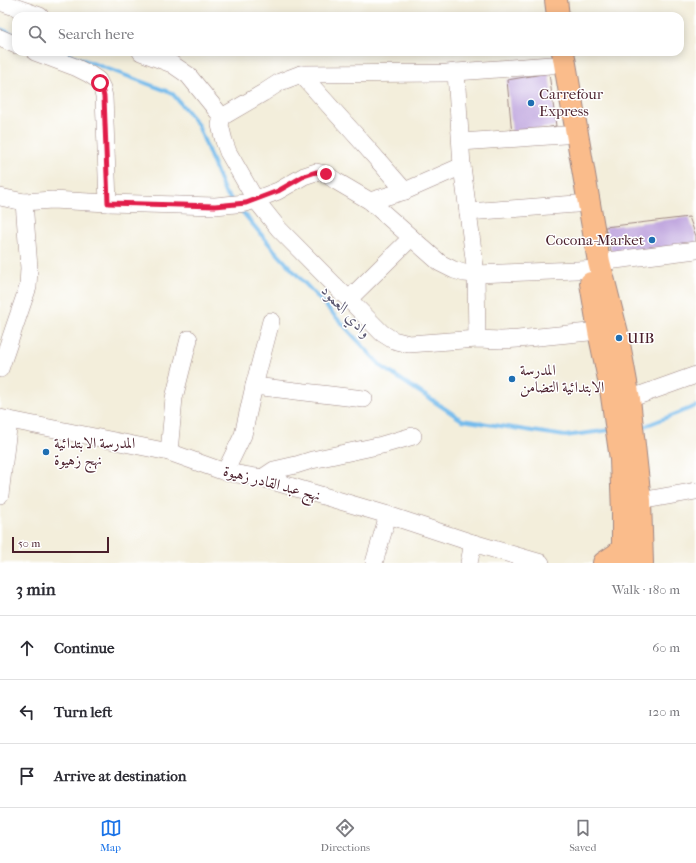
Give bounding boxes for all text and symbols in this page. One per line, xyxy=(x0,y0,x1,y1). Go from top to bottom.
search box xyxy=(12,12,684,56)
icon: search xyxy=(26,23,48,45)
text: Search here xyxy=(58,25,134,43)
route start xyxy=(91,74,109,92)
place label: Carrefour Express xyxy=(539,85,604,120)
marker: Carrefour Express xyxy=(526,98,536,108)
route end xyxy=(317,165,335,183)
place label: Cocona-Market xyxy=(545,231,645,249)
marker: Cocona-Market xyxy=(647,235,657,245)
water label: وادي العمود xyxy=(315,281,376,344)
place label: UIB xyxy=(627,329,654,347)
marker: UIB xyxy=(614,333,624,343)
place label: المدرسة الابتدائية التضامن xyxy=(520,361,604,397)
marker: المدرسة الابتدائية التضامن xyxy=(507,374,517,384)
place label: المدرسة الابتدائية نهج زهيوة xyxy=(54,434,135,474)
marker: المدرسة الابتدائية نهج زهيوة xyxy=(41,447,51,457)
street label: نهج عبد القادر زهيوة xyxy=(220,461,323,509)
scale bar xyxy=(12,535,109,554)
text: 50 m xyxy=(18,537,40,550)
text: 3 min xyxy=(16,579,56,599)
text: Walk · 180 m xyxy=(612,582,680,597)
icon: ahead xyxy=(16,637,38,659)
text: Continue xyxy=(54,639,114,657)
text: 60 m xyxy=(652,640,680,655)
icon: left xyxy=(16,701,38,723)
text: Turn left xyxy=(54,703,112,721)
text: 120 m xyxy=(648,704,680,719)
icon: arrive xyxy=(16,765,38,787)
text: Arrive at destination xyxy=(54,767,186,785)
tab: Map xyxy=(100,817,122,854)
tab: Directions xyxy=(321,817,370,854)
tab: Saved xyxy=(569,817,596,854)

